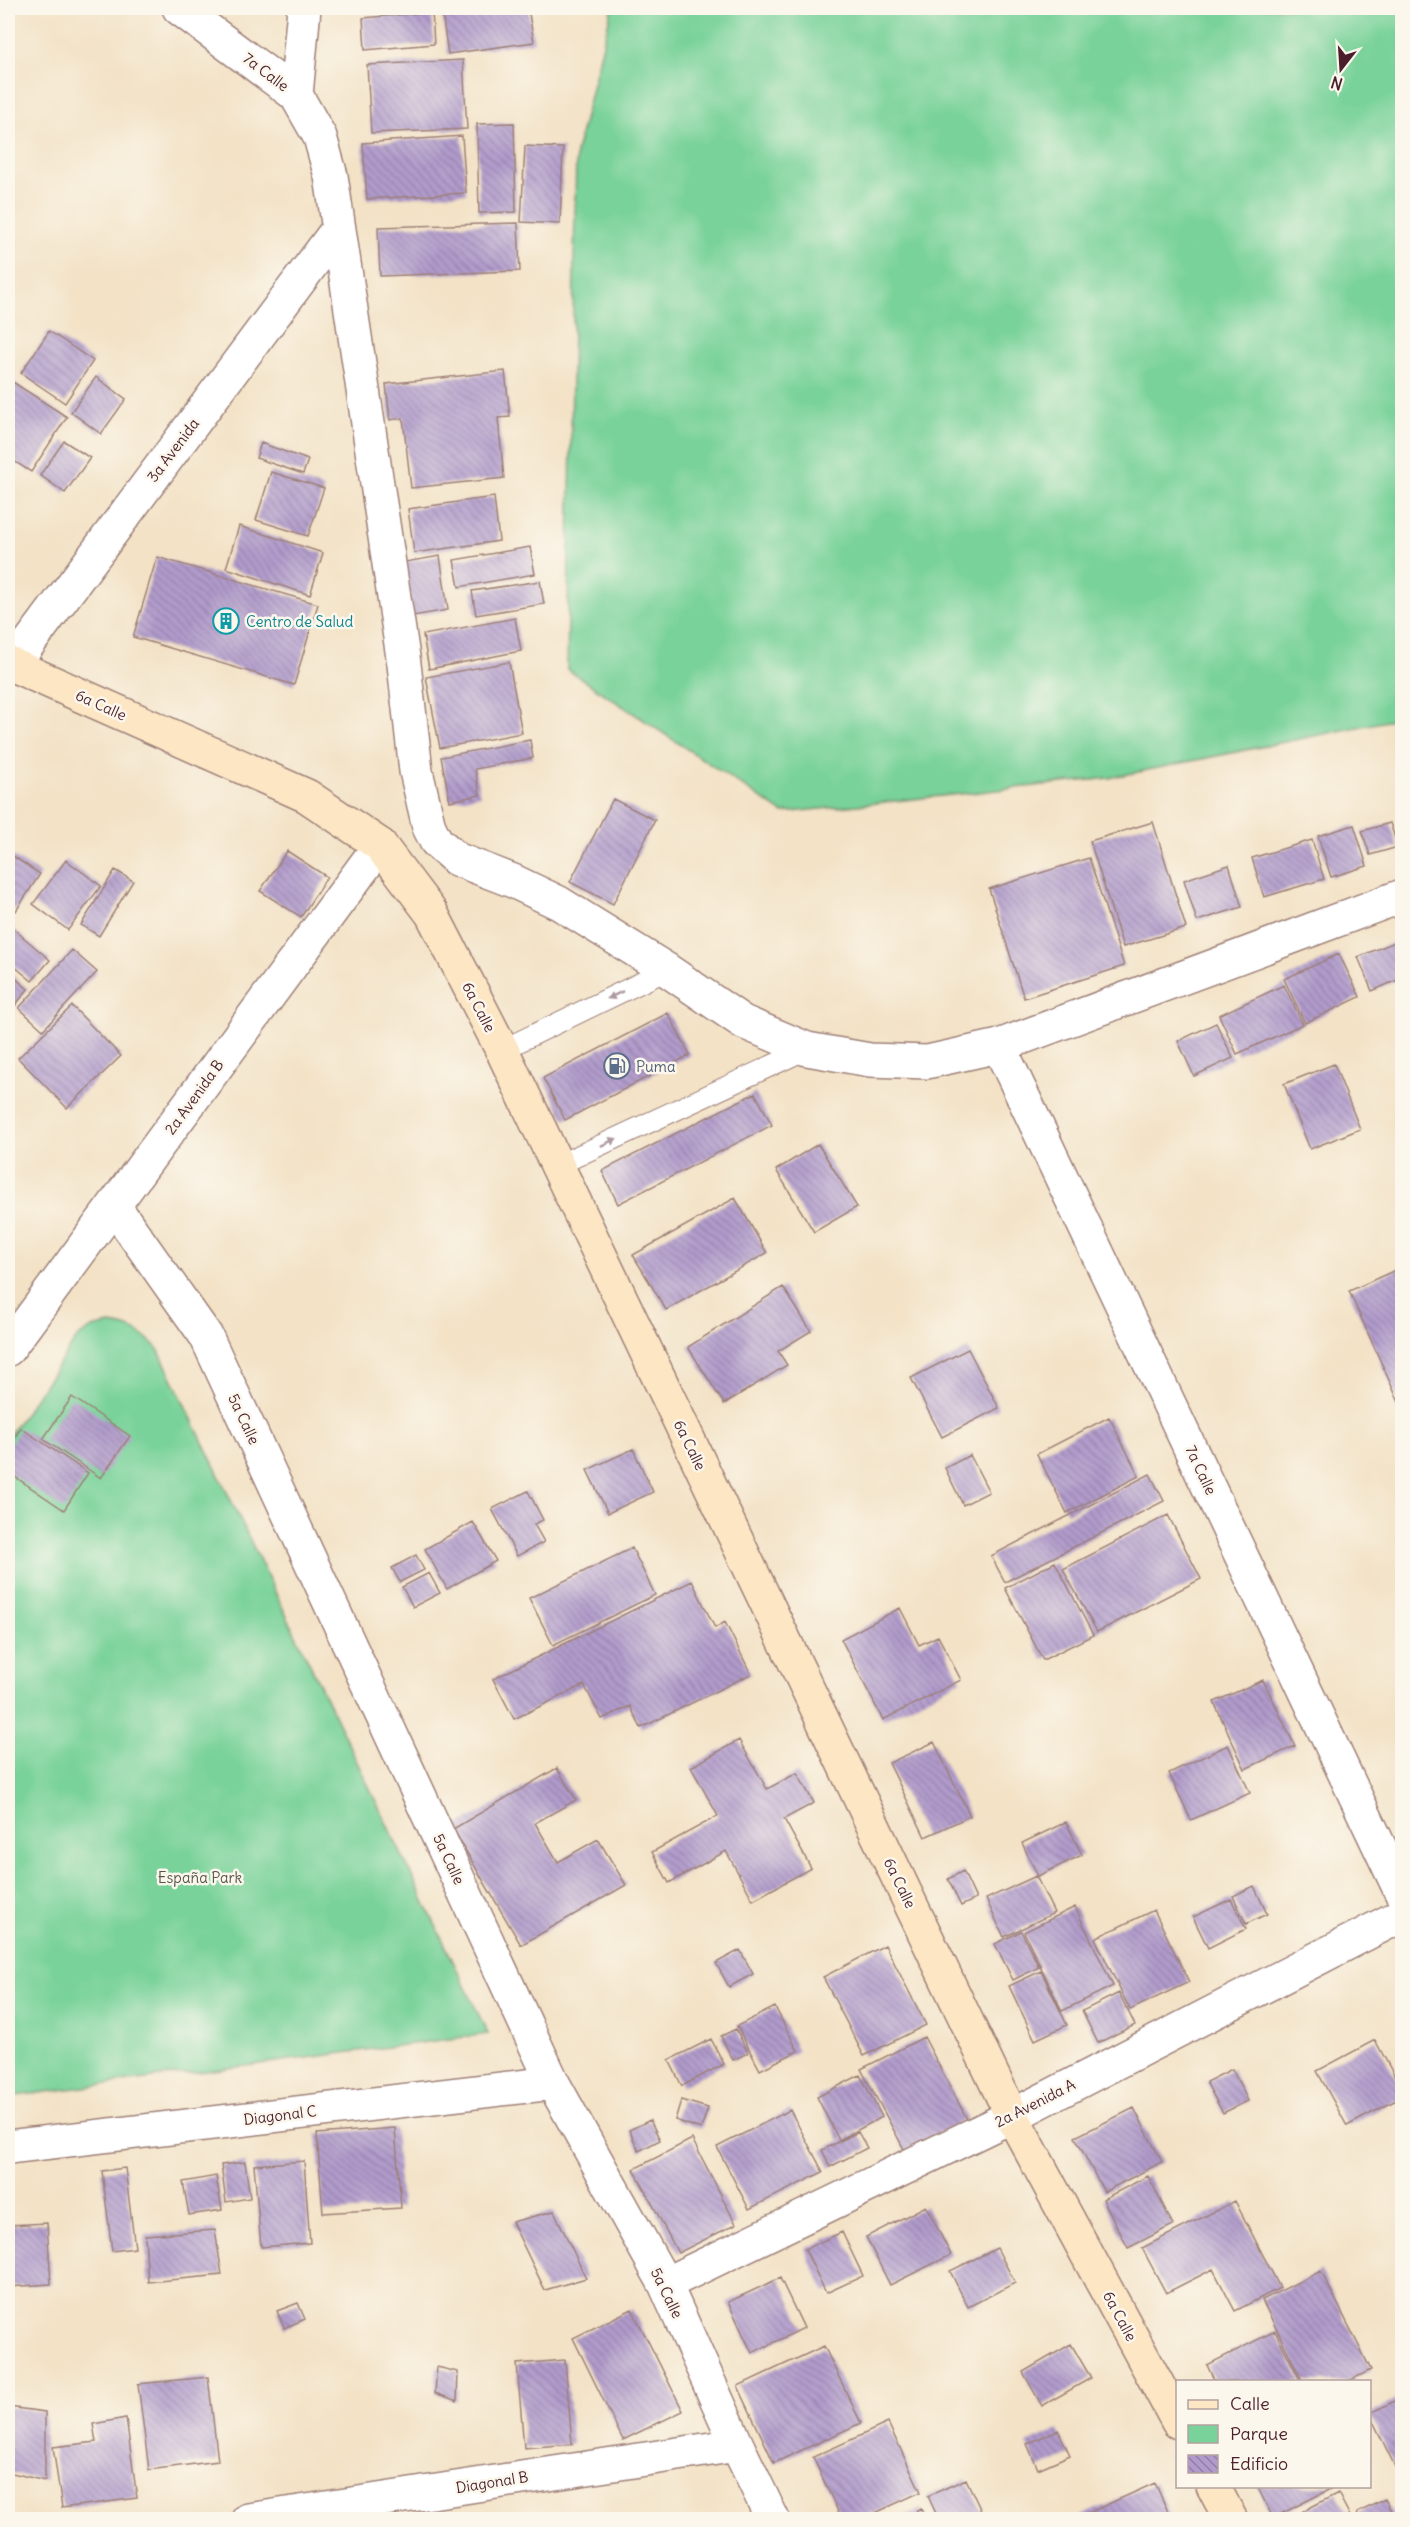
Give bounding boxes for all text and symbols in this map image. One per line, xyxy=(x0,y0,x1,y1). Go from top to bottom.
north arrow xyxy=(1311,39,1371,99)
street label: 7a Calle xyxy=(239,49,293,95)
text: N xyxy=(1328,72,1345,95)
street label: 3a Avenida xyxy=(143,414,203,486)
building icon: Centro de Salud xyxy=(211,606,241,636)
place label: Centro de Salud xyxy=(246,612,354,631)
street label: 6a Calle xyxy=(73,685,129,725)
street label: 6a Calle xyxy=(458,979,500,1035)
one-way arrow xyxy=(606,991,623,1000)
fuel station icon: Puma xyxy=(602,1051,632,1081)
street label: 2a Avenida B xyxy=(160,1056,228,1138)
place label: Puma xyxy=(636,1057,676,1076)
one-way arrow xyxy=(600,1137,617,1146)
street label: 5a Calle xyxy=(224,1391,264,1447)
street label: 6a Calle xyxy=(670,1417,710,1473)
street label: 7a Calle xyxy=(1181,1442,1221,1498)
street label: 5a Calle xyxy=(429,1831,469,1887)
street label: 6a Calle xyxy=(880,1855,920,1911)
park label: España Park xyxy=(158,1868,243,1887)
street label: 2a Avenida A xyxy=(992,2074,1079,2131)
street label: Diagonal C xyxy=(242,2101,318,2129)
street label: 5a Calle xyxy=(647,2265,687,2321)
street label: 6a Calle xyxy=(1099,2288,1141,2344)
legend xyxy=(1176,2380,1371,2488)
text: Calle xyxy=(1230,2392,1270,2415)
text: Parque xyxy=(1230,2422,1288,2445)
text: Edificio xyxy=(1230,2452,1288,2475)
street label: Diagonal B xyxy=(454,2467,530,2497)

